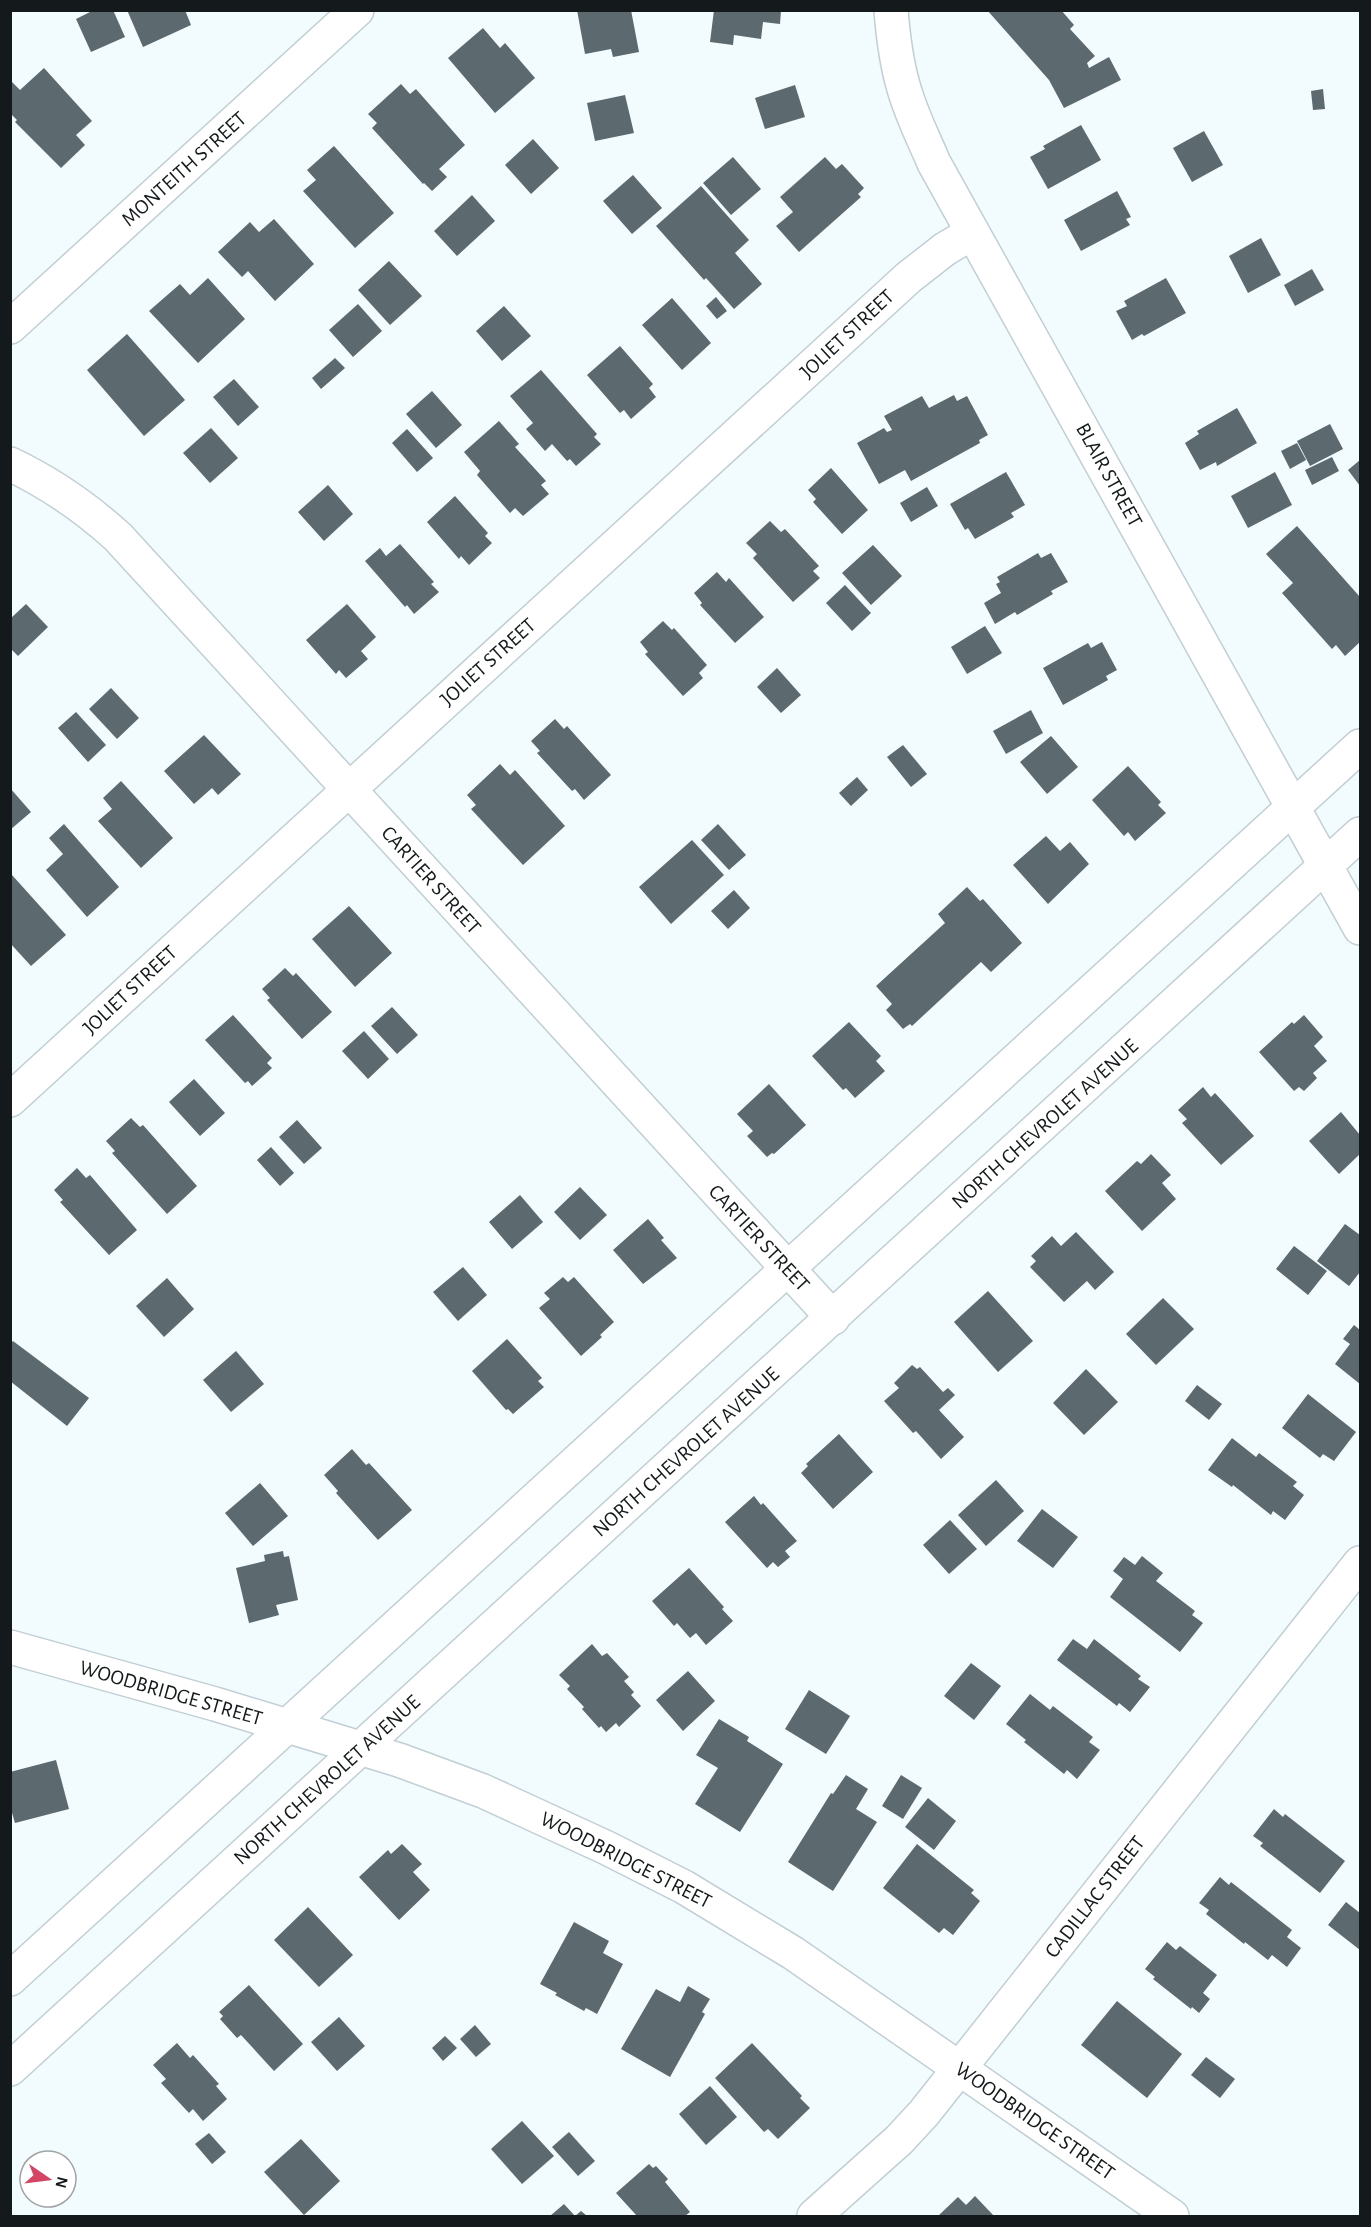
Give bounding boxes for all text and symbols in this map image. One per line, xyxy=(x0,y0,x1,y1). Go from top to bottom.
street label: MONTEITH STREET xyxy=(118,108,250,230)
street label: JOLIET STREET xyxy=(796,285,898,383)
street label: BLAIR STREET xyxy=(1072,420,1146,530)
street label: JOLIET STREET xyxy=(436,614,540,710)
street label: CARTIER STREET xyxy=(377,822,485,938)
street label: JOLIET STREET xyxy=(79,941,181,1039)
street label: NORTH CHEVROLET AVENUE xyxy=(948,1035,1142,1213)
street label: CARTIER STREET xyxy=(705,1181,813,1295)
street label: NORTH CHEVROLET AVENUE xyxy=(589,1363,783,1541)
street label: WOODBRIDGE STREET xyxy=(77,1657,265,1729)
street label: NORTH CHEVROLET AVENUE xyxy=(230,1691,424,1869)
street label: WOODBRIDGE STREET xyxy=(537,1808,715,1912)
street label: CADILLAC STREET xyxy=(1041,1832,1149,1962)
street label: WOODBRIDGE STREET xyxy=(952,2058,1118,2184)
north arrow xyxy=(18,2149,78,2209)
text: N xyxy=(52,2175,71,2190)

